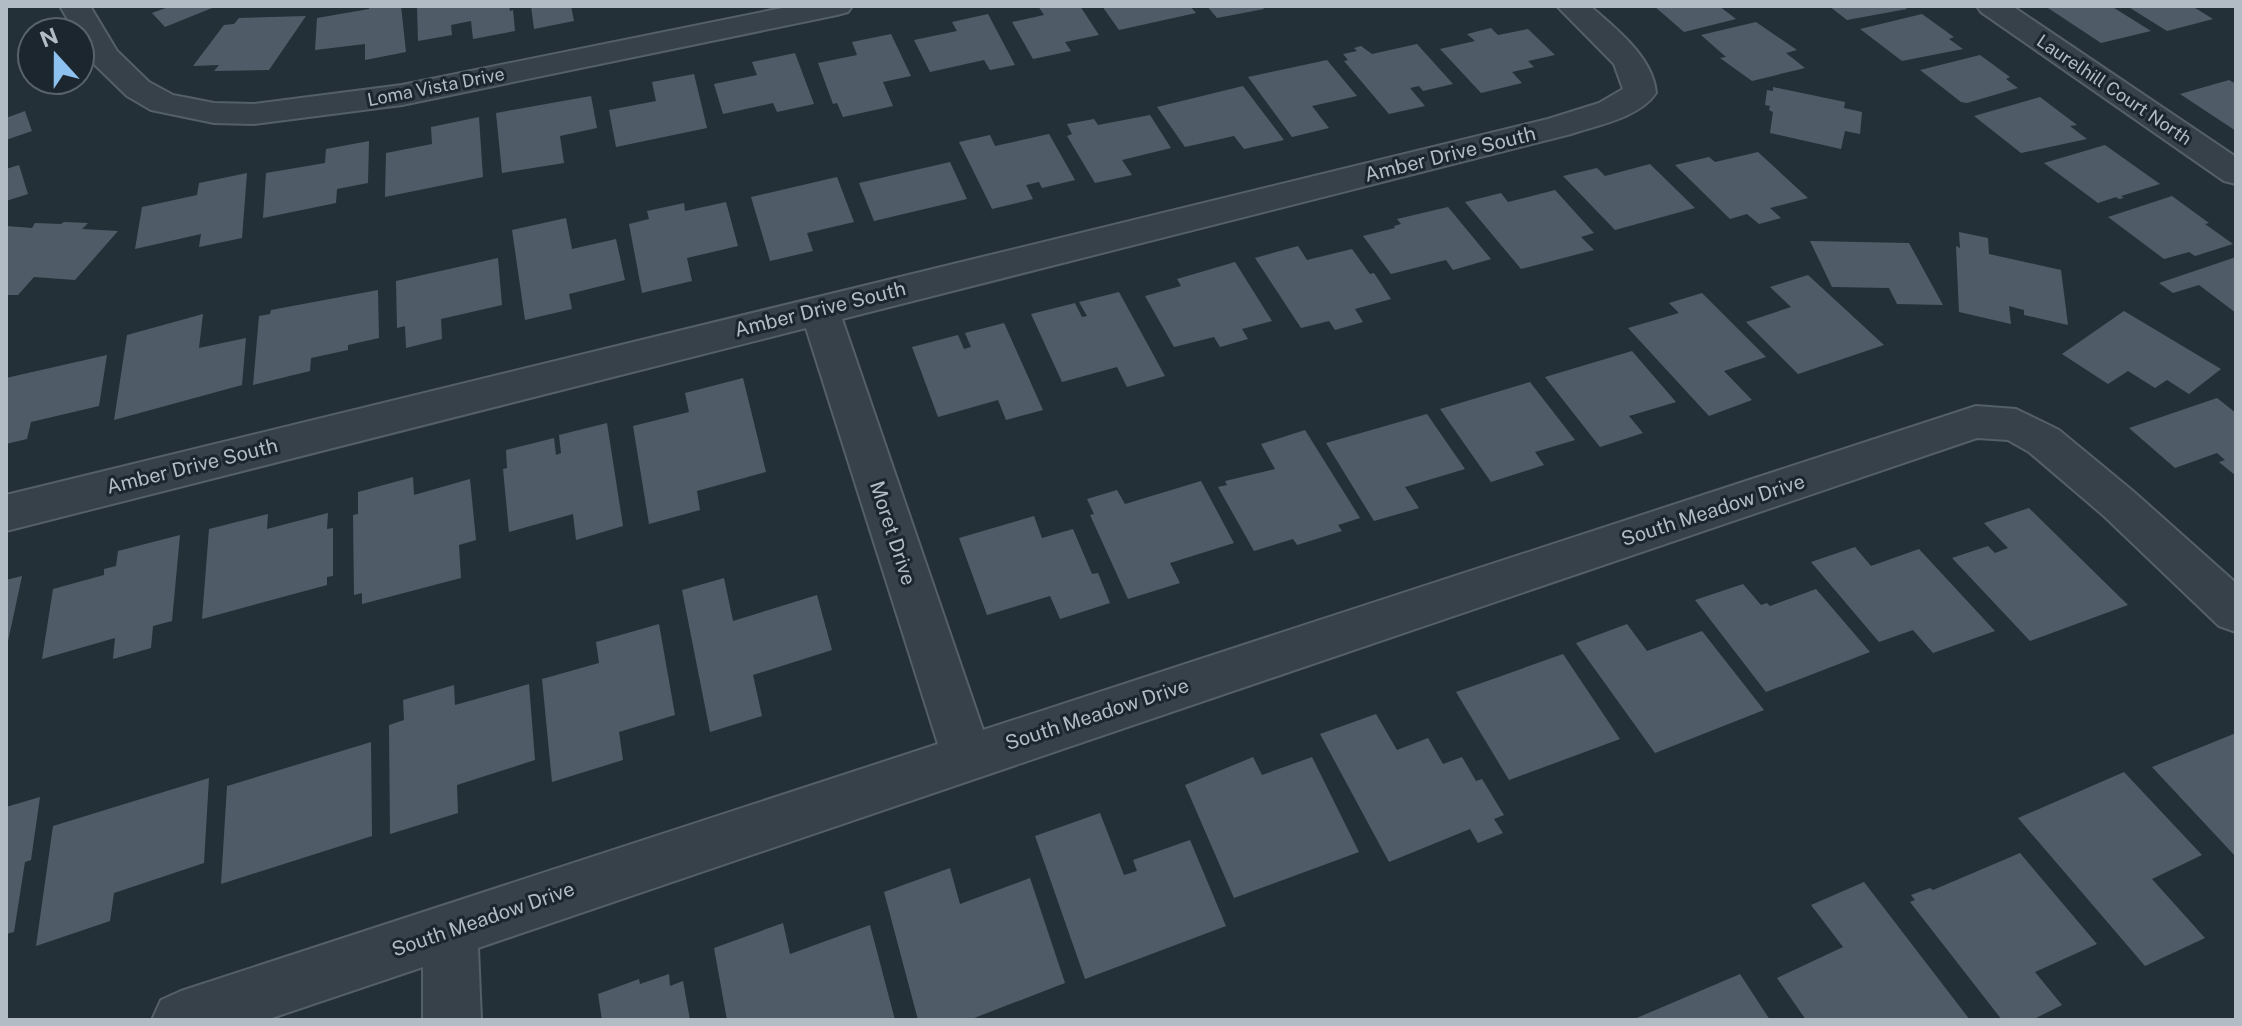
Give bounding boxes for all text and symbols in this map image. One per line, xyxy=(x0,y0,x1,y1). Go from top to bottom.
north arrow xyxy=(16,16,96,96)
text: N xyxy=(36,22,62,53)
street label: Laurelhill Court North xyxy=(2033,30,2196,149)
street label: Loma Vista Drive xyxy=(365,63,506,110)
street label: Amber Drive South xyxy=(1362,121,1538,187)
street label: Amber Drive South xyxy=(732,276,908,342)
street label: Amber Drive South xyxy=(104,433,280,499)
street label: South Meadow Drive xyxy=(1618,469,1808,551)
street label: Moret Drive xyxy=(865,478,921,588)
street label: South Meadow Drive xyxy=(1002,673,1192,755)
street label: South Meadow Drive xyxy=(388,876,578,962)

